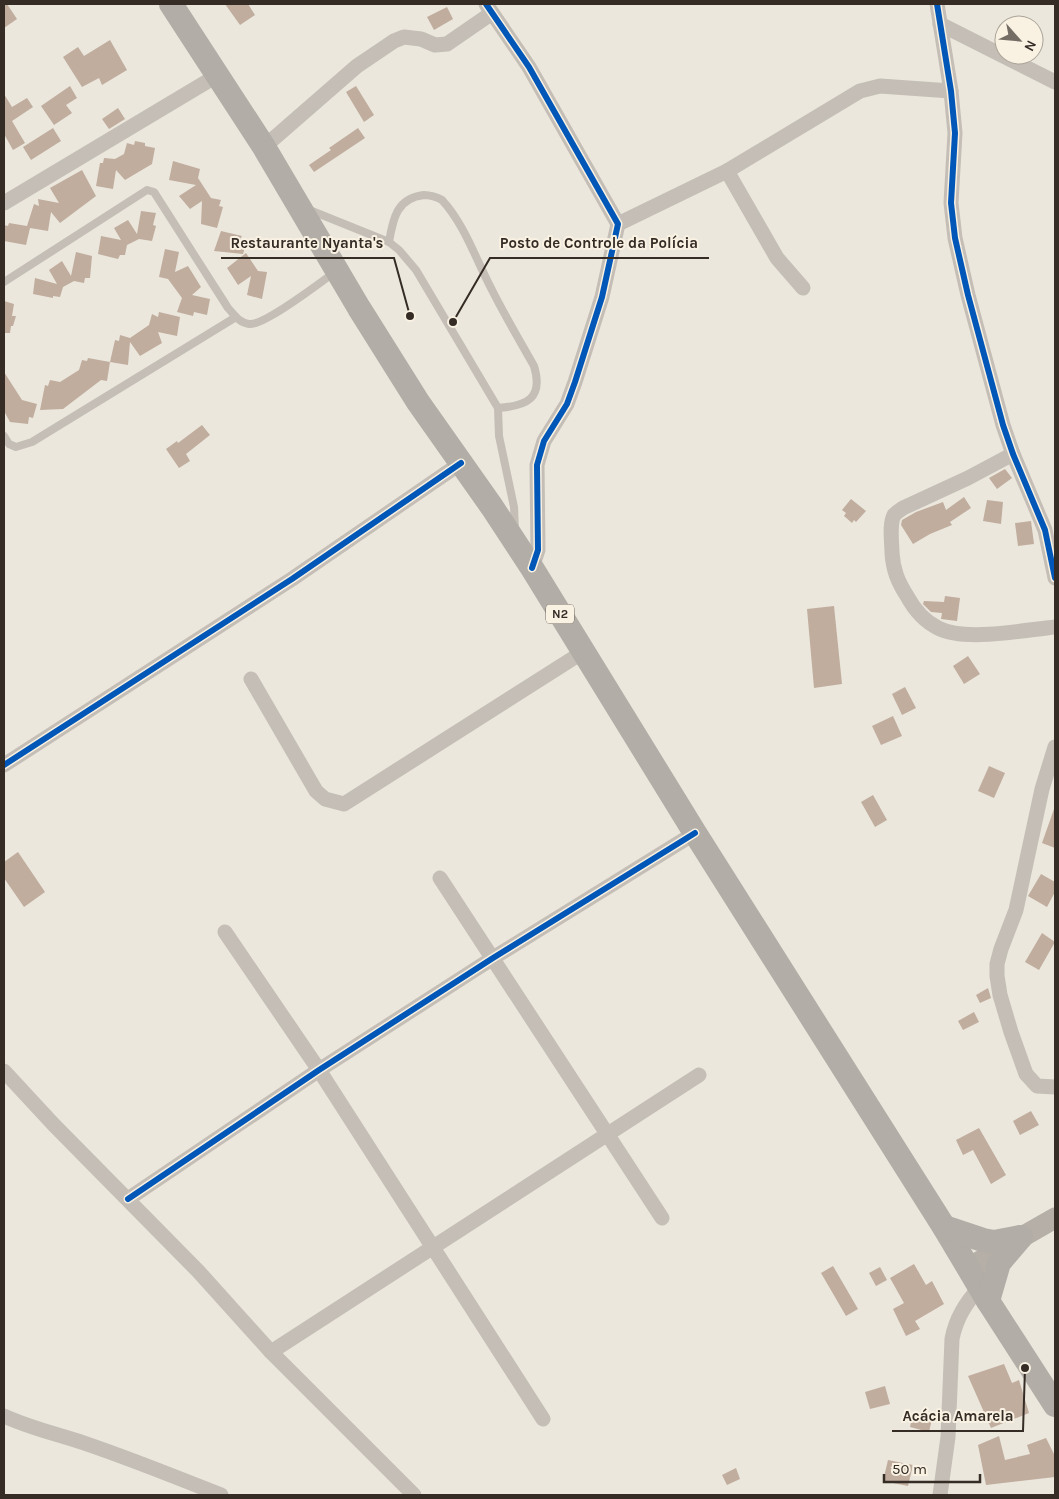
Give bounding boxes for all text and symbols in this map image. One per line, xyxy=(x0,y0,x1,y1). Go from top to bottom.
north arrow xyxy=(994,15,1044,65)
text: N xyxy=(1020,37,1040,54)
callout: Restaurante Nyanta's xyxy=(221,228,394,258)
callout: Posto de Controle da Polícia xyxy=(490,228,709,258)
text: Restaurante Nyanta's xyxy=(230,234,384,252)
text: Posto de Controle da Polícia xyxy=(500,234,698,252)
road number: N2 xyxy=(546,604,574,624)
callout: Acácia Amarela xyxy=(892,1401,1023,1431)
text: Acácia Amarela xyxy=(902,1407,1014,1425)
scale bar xyxy=(884,1452,980,1484)
text: 50 m xyxy=(892,1460,927,1478)

